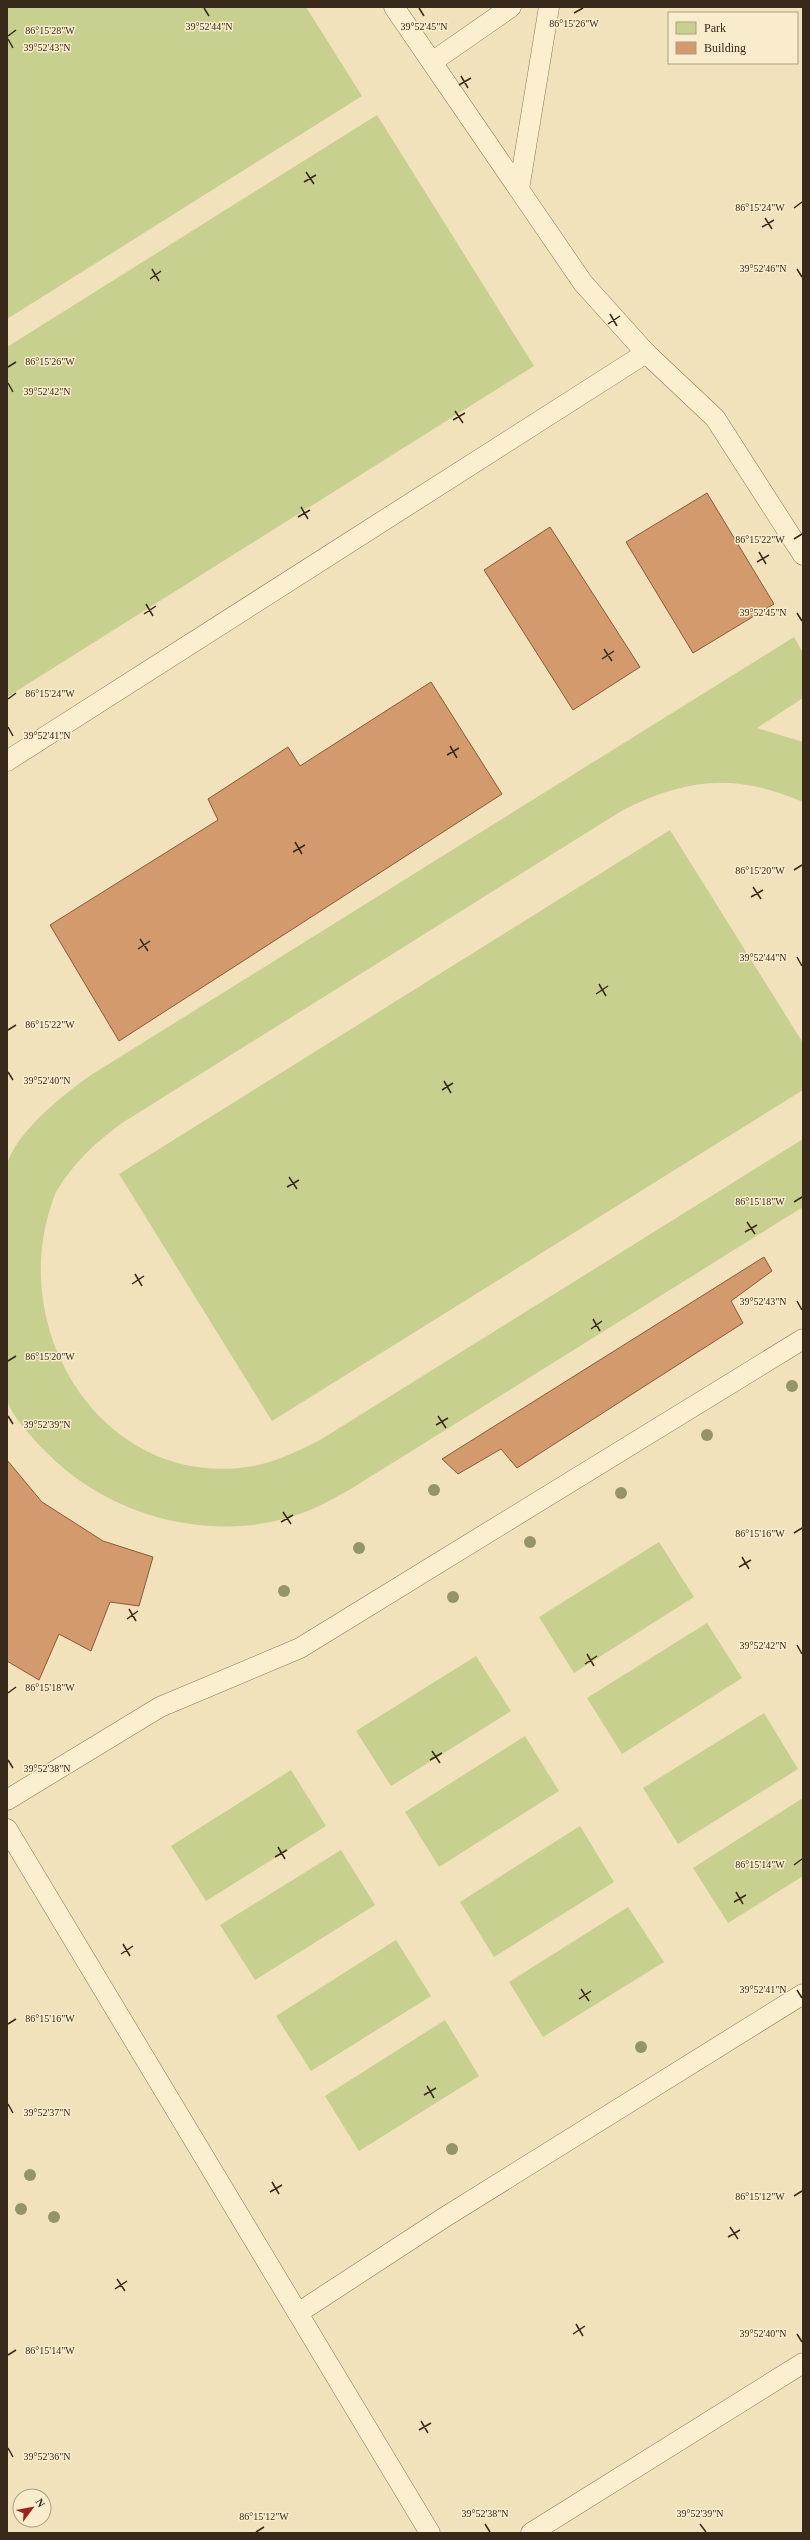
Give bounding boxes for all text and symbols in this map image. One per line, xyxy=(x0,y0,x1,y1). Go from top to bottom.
legend xyxy=(668,12,798,64)
text: 86°15'26"W xyxy=(549,18,599,29)
text: 39°52'44"N xyxy=(185,21,233,32)
text: 39°52'45"N xyxy=(400,21,448,32)
text: Park xyxy=(704,21,726,35)
text: 86°15'28"W xyxy=(25,25,75,36)
text: Building xyxy=(704,41,746,55)
text: 39°52'43"N xyxy=(23,42,71,53)
text: 86°15'24"W xyxy=(735,202,785,213)
text: 39°52'46"N xyxy=(739,263,787,274)
text: 86°15'26"W xyxy=(25,356,75,367)
text: 39°52'42"N xyxy=(23,386,71,397)
text: 86°15'22"W xyxy=(735,534,785,545)
text: 39°52'45"N xyxy=(739,607,787,618)
text: 86°15'24"W xyxy=(25,688,75,699)
text: 39°52'41"N xyxy=(23,730,71,741)
text: 86°15'20"W xyxy=(735,865,785,876)
text: 39°52'44"N xyxy=(739,952,787,963)
text: 86°15'22"W xyxy=(25,1019,75,1030)
text: 39°52'40"N xyxy=(23,1075,71,1086)
text: 86°15'18"W xyxy=(735,1196,785,1207)
text: 39°52'43"N xyxy=(739,1296,787,1307)
text: 86°15'20"W xyxy=(25,1351,75,1362)
text: 39°52'39"N xyxy=(23,1419,71,1430)
text: 86°15'16"W xyxy=(735,1528,785,1539)
text: 39°52'42"N xyxy=(739,1640,787,1651)
text: 86°15'18"W xyxy=(25,1682,75,1693)
text: 39°52'38"N xyxy=(23,1763,71,1774)
text: 86°15'14"W xyxy=(735,1859,785,1870)
text: 39°52'41"N xyxy=(739,1984,787,1995)
text: 86°15'16"W xyxy=(25,2013,75,2024)
text: 39°52'37"N xyxy=(23,2107,71,2118)
text: 86°15'12"W xyxy=(735,2191,785,2202)
text: 39°52'40"N xyxy=(739,2328,787,2339)
text: 86°15'14"W xyxy=(25,2345,75,2356)
text: 39°52'36"N xyxy=(23,2451,71,2462)
north arrow xyxy=(12,2488,52,2528)
text: N xyxy=(33,2496,48,2509)
text: 39°52'38"N xyxy=(461,2508,509,2519)
text: 39°52'39"N xyxy=(676,2508,724,2519)
text: 86°15'12"W xyxy=(239,2511,289,2522)

